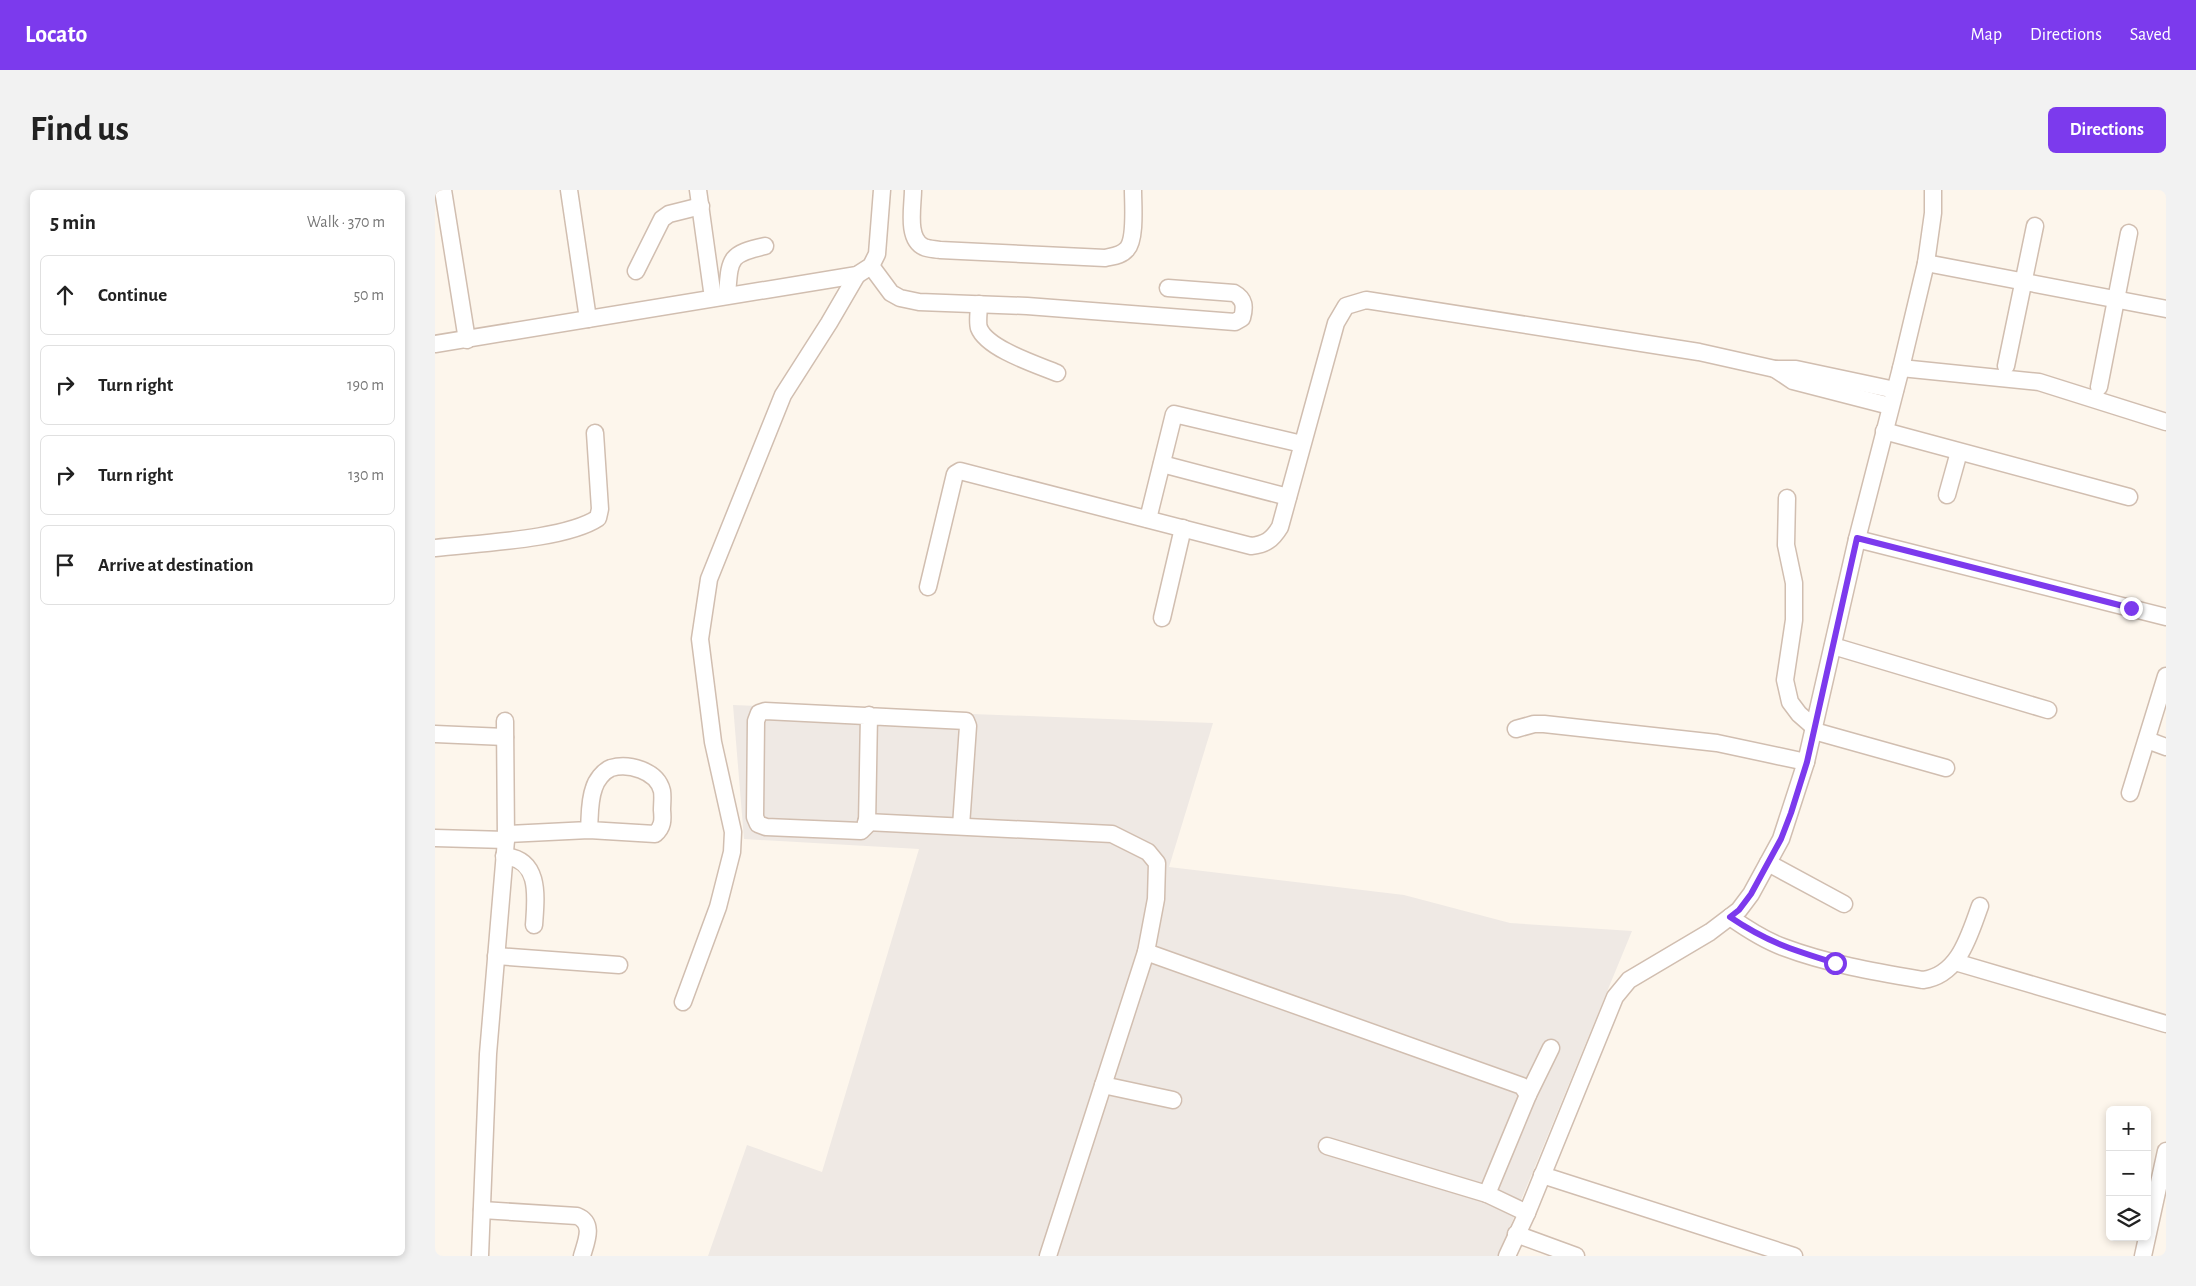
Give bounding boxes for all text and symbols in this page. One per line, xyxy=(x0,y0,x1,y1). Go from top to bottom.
text: Locato xyxy=(25,23,87,47)
text: Map xyxy=(1971,26,2002,44)
text: Directions xyxy=(2030,26,2102,44)
text: Saved xyxy=(2130,26,2171,44)
button: Directions xyxy=(2048,107,2166,153)
text: Find us xyxy=(30,112,129,147)
text: 5 min xyxy=(50,212,96,233)
text: Walk · 370 m xyxy=(307,214,385,230)
icon: ahead xyxy=(51,281,79,309)
text: Continue xyxy=(98,286,167,305)
text: 50 m xyxy=(353,287,384,303)
icon: right xyxy=(51,371,79,399)
text: Turn right xyxy=(98,376,173,395)
text: 190 m xyxy=(347,377,384,393)
icon: right xyxy=(51,461,79,489)
text: Turn right xyxy=(98,466,173,485)
text: 130 m xyxy=(348,467,384,483)
icon: arrive xyxy=(51,551,79,579)
text: Arrive at destination xyxy=(98,556,254,575)
route end xyxy=(2120,597,2143,620)
route start xyxy=(1824,952,1847,975)
map controls xyxy=(2106,1106,2151,1241)
button: + xyxy=(2106,1106,2151,1151)
button: − xyxy=(2106,1151,2151,1196)
button: layers xyxy=(2106,1196,2151,1241)

